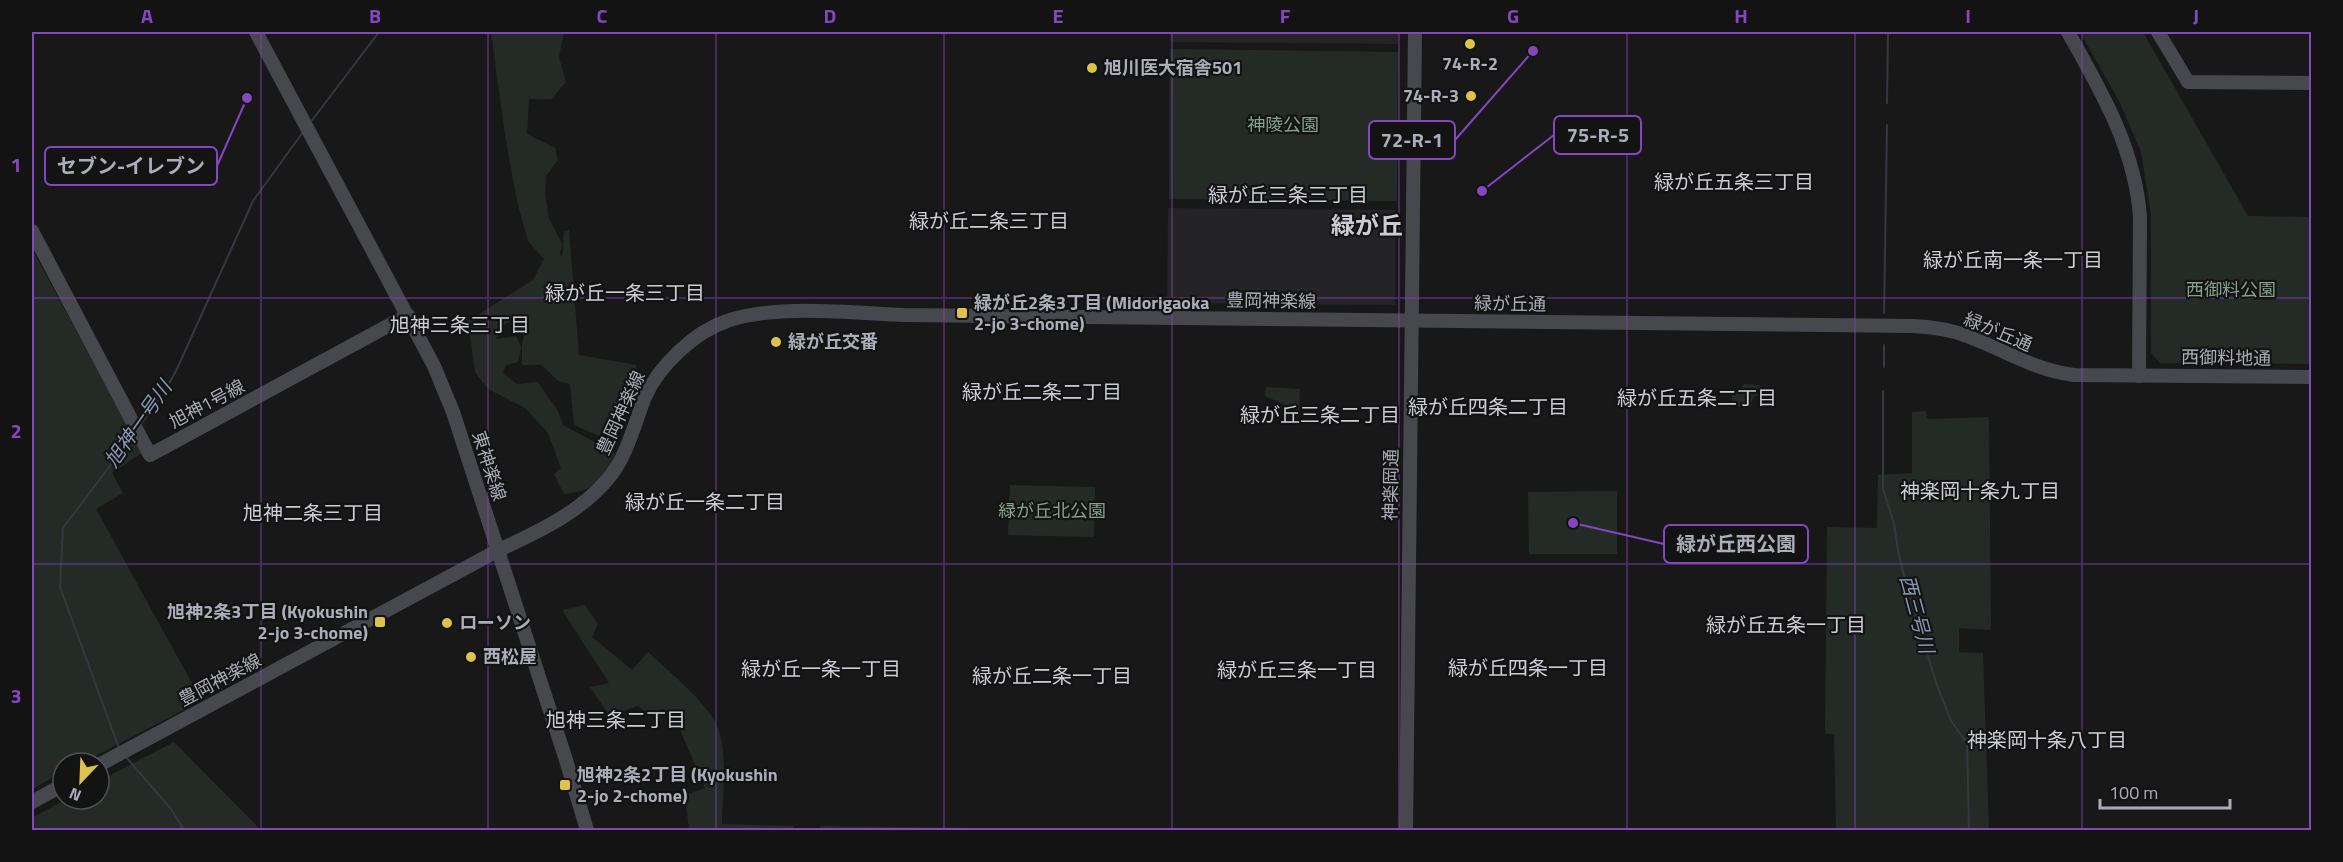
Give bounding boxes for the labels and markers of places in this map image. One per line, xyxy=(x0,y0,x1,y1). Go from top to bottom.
marker: 74-R-2 xyxy=(1463,37,1477,51)
place label: 74-R-2 xyxy=(1442,50,1498,77)
place label: 旭川医大宿舎501 xyxy=(1104,54,1242,81)
marker: 旭川医大宿舎501 xyxy=(1085,61,1099,75)
place label: 74-R-3 xyxy=(1403,82,1459,109)
marker: 74-R-3 xyxy=(1464,89,1478,103)
callout: 75-R-5 xyxy=(1554,116,1641,154)
callout: 72-R-1 xyxy=(1369,121,1455,159)
callout: セブン-イレブン xyxy=(45,147,217,185)
place label: 緑が丘2条3丁目 (Midorigaoka 2-jo 3-chome) xyxy=(974,289,1209,337)
marker: 緑が丘2条3丁目 (Midorigaoka 2-jo 3-chome) xyxy=(955,306,969,320)
place label: 緑が丘交番 xyxy=(788,328,878,355)
marker: 緑が丘交番 xyxy=(769,335,783,349)
callout: 緑が丘西公園 xyxy=(1664,525,1808,563)
place label: 旭神2条3丁目 (Kyokushin 2-jo 3-chome) xyxy=(167,598,368,646)
place label: ローソン xyxy=(459,609,531,636)
marker: 旭神2条3丁目 (Kyokushin 2-jo 3-chome) xyxy=(373,615,387,629)
marker: ローソン xyxy=(440,616,454,630)
place label: 西松屋 xyxy=(483,643,537,670)
marker: 西松屋 xyxy=(464,650,478,664)
place label: 旭神2条2丁目 (Kyokushin 2-jo 2-chome) xyxy=(577,761,778,809)
marker: 旭神2条2丁目 (Kyokushin 2-jo 2-chome) xyxy=(558,778,572,792)

